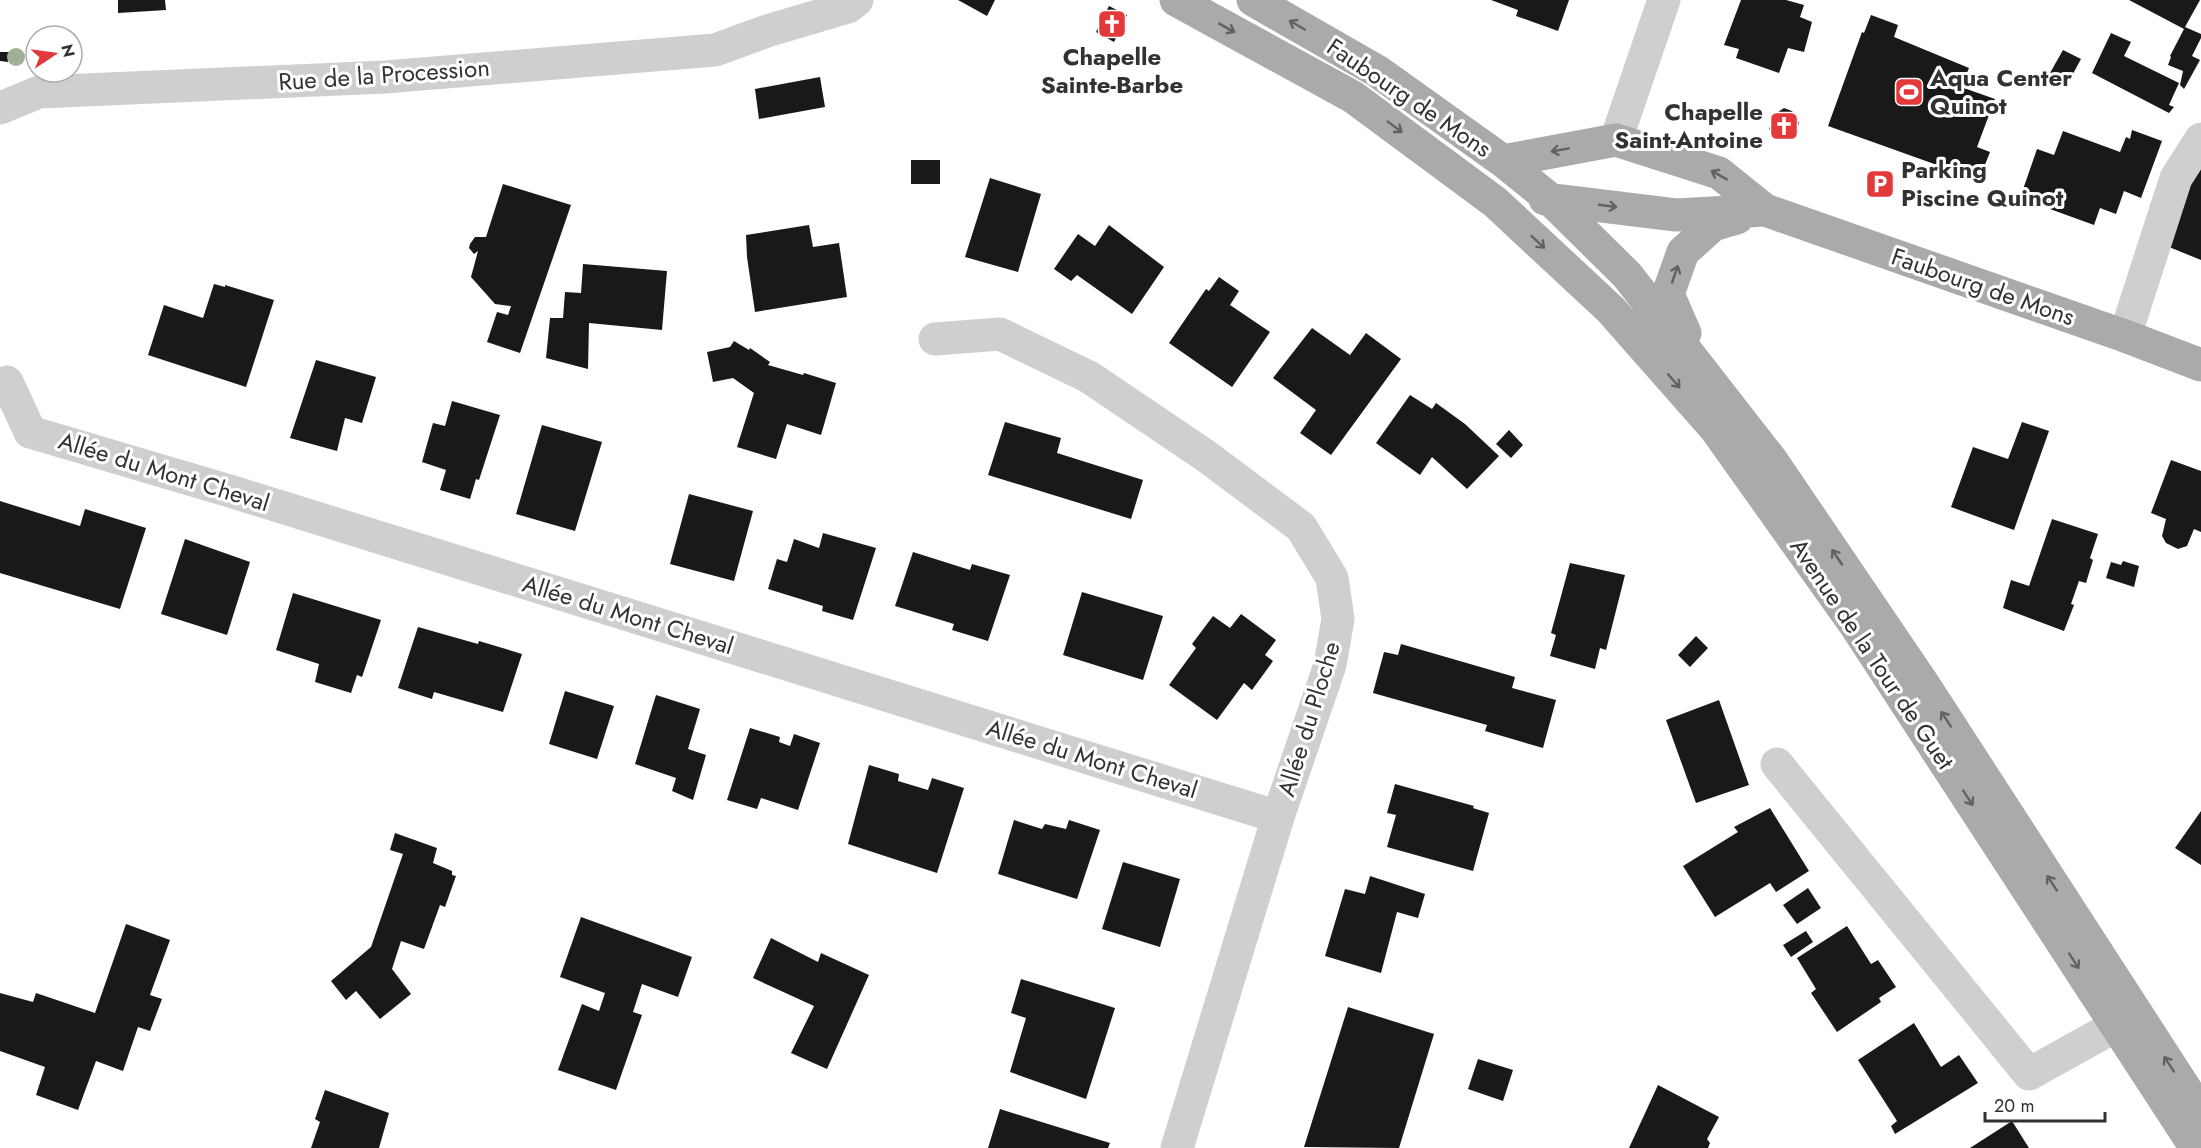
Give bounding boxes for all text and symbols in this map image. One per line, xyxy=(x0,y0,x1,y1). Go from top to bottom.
church icon: Chapelle Sainte-Barbe xyxy=(1096,8,1128,40)
one-way arrow xyxy=(1288,19,1306,30)
one-way arrow xyxy=(1218,23,1236,34)
north arrow xyxy=(24,24,84,84)
street label: Faubourg de Mons xyxy=(1320,29,1498,166)
place label: Chapelle Sainte-Barbe xyxy=(1041,39,1183,102)
text: N xyxy=(55,42,81,60)
street label: Rue de la Procession xyxy=(277,50,491,99)
place label: Aqua Center Quinot xyxy=(1929,60,2072,123)
sports icon: Aqua Center Quinot xyxy=(1893,76,1925,108)
place label: Chapelle Saint-Antoine xyxy=(1614,94,1763,157)
church icon: Chapelle Saint-Antoine xyxy=(1768,110,1800,142)
one-way arrow xyxy=(1386,121,1402,134)
one-way arrow xyxy=(1550,145,1570,156)
place label: Parking Piscine Quinot xyxy=(1901,152,2064,215)
parking icon: Parking Piscine Quinot xyxy=(1864,168,1896,200)
one-way arrow xyxy=(1711,169,1728,181)
one-way arrow xyxy=(1598,201,1617,212)
one-way arrow xyxy=(1530,235,1545,249)
street label: Faubourg de Mons xyxy=(1887,239,2079,334)
one-way arrow xyxy=(1671,265,1682,284)
one-way arrow xyxy=(1667,374,1681,389)
street label: Allée du Mont Cheval xyxy=(54,423,274,520)
street label: Avenue de la Tour de Guet xyxy=(1782,531,1963,776)
one-way arrow xyxy=(1831,549,1843,566)
street label: Allée du Mont Cheval xyxy=(518,566,738,663)
street label: Allée du Ploche xyxy=(1268,637,1349,801)
street label: Allée du Mont Cheval xyxy=(982,710,1202,807)
one-way arrow xyxy=(1939,711,1951,728)
one-way arrow xyxy=(1962,789,1974,806)
one-way arrow xyxy=(2046,875,2058,891)
one-way arrow xyxy=(2069,952,2081,969)
one-way arrow xyxy=(2163,1056,2175,1073)
scale bar xyxy=(1985,1085,2105,1123)
text: 20 m xyxy=(1994,1093,2034,1119)

